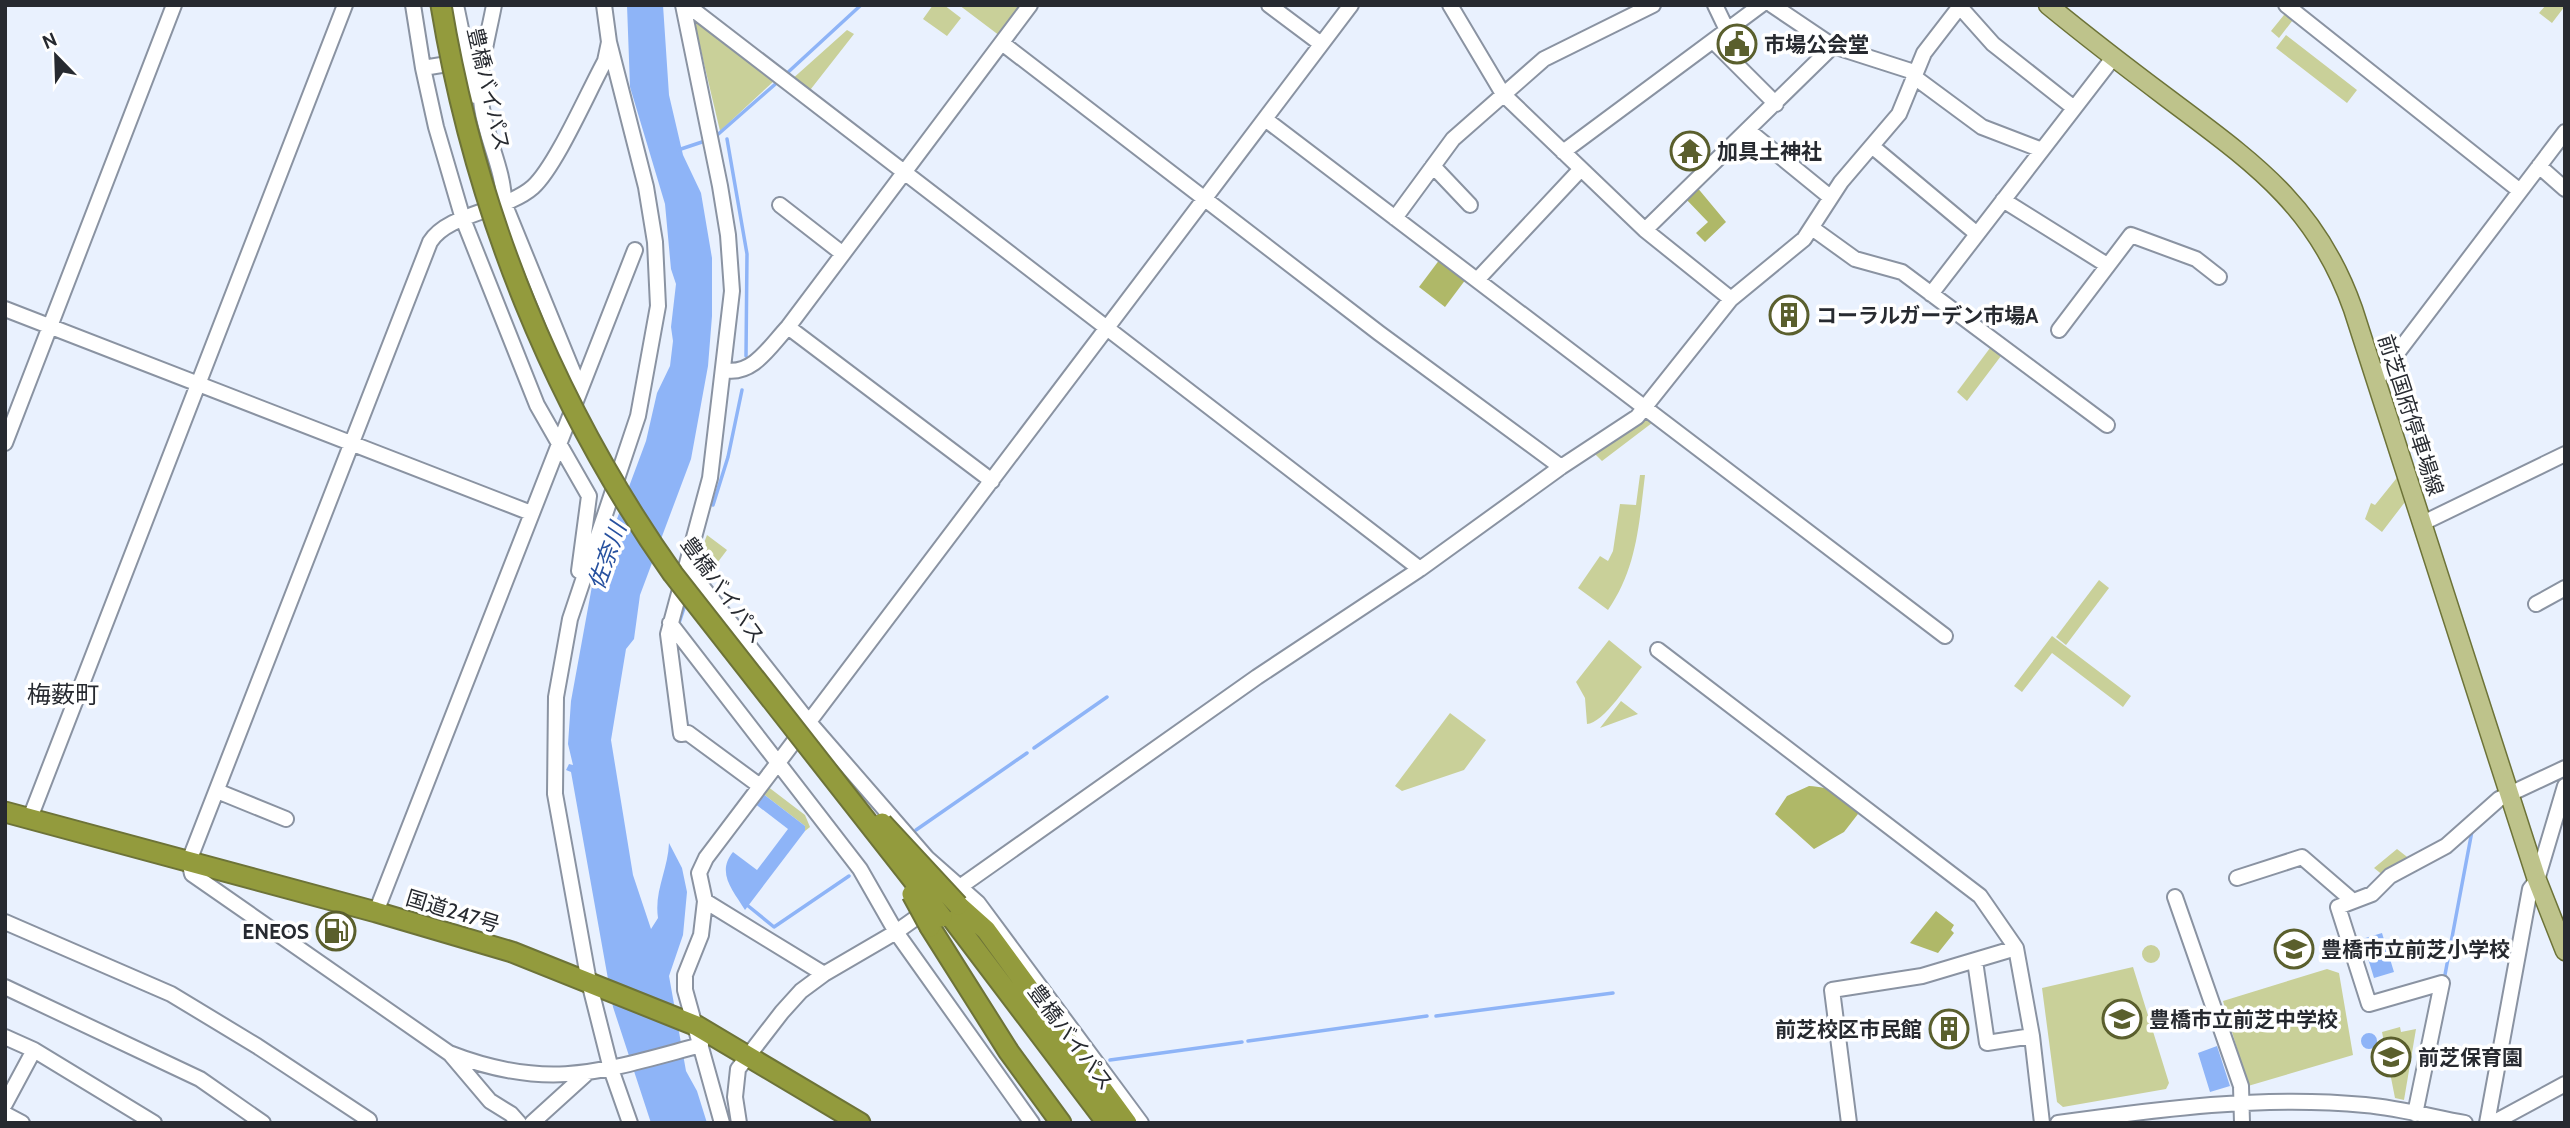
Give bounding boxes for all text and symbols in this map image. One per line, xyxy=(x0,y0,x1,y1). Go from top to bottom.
north arrow xyxy=(21,21,91,91)
public building icon: 市場公会堂 xyxy=(1716,23,1758,65)
street label: 豊橋バイパス xyxy=(463,25,515,153)
text: N xyxy=(39,28,60,54)
place label: 市場公会堂 xyxy=(1764,32,1869,57)
temple icon: 加具土神社 xyxy=(1669,130,1711,172)
place label: 加具土神社 xyxy=(1717,139,1822,164)
building icon: コーラルガーデン市場A xyxy=(1768,294,1810,336)
place label: コーラルガーデン市場A xyxy=(1816,303,2039,328)
street label: 前芝国府停車場線 xyxy=(2373,331,2449,499)
water label: 佐奈川 xyxy=(582,516,633,593)
street label: 豊橋バイパス xyxy=(676,532,770,648)
district label: 梅薮町 xyxy=(27,680,99,709)
street label: 国道247号 xyxy=(403,885,503,937)
fuel station icon: ENEOS xyxy=(315,910,357,952)
place label: ENEOS xyxy=(242,919,309,944)
school or university icon: 豊橋市立前芝小学校 xyxy=(2273,928,2315,970)
place label: 豊橋市立前芝小学校 xyxy=(2321,937,2510,962)
street label: 豊橋バイパス xyxy=(1023,979,1119,1095)
school or university icon: 豊橋市立前芝中学校 xyxy=(2101,998,2143,1040)
place label: 豊橋市立前芝中学校 xyxy=(2149,1007,2338,1032)
building icon: 前芝校区市民館 xyxy=(1928,1008,1970,1050)
place label: 前芝校区市民館 xyxy=(1775,1017,1922,1042)
school or university icon: 前芝保育園 xyxy=(2370,1036,2412,1078)
place label: 前芝保育園 xyxy=(2418,1045,2523,1070)

